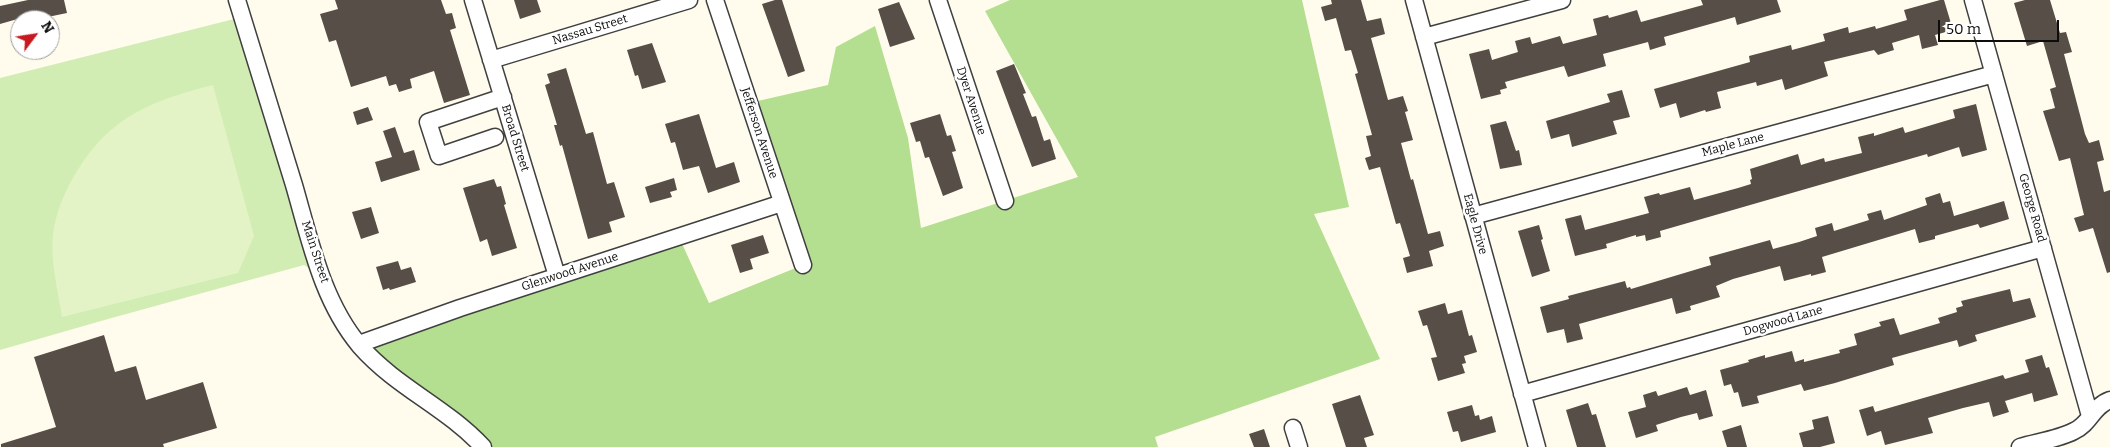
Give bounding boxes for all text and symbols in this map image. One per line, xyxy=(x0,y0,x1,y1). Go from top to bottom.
north arrow xyxy=(10,10,60,60)
scale bar xyxy=(1940,10,2061,42)
street label: Nassau Street xyxy=(551,12,629,48)
text: N xyxy=(37,19,57,37)
text: 50 m xyxy=(1946,20,1981,38)
street label: Dyer Avenue xyxy=(953,65,989,137)
street label: Jefferson Avenue xyxy=(737,86,781,180)
street label: Broad Street xyxy=(498,103,532,173)
street label: Maple Lane xyxy=(1700,130,1766,160)
street label: George Road xyxy=(2015,172,2049,244)
street label: Eagle Drive xyxy=(1460,192,1490,256)
street label: Main Street xyxy=(298,219,332,285)
street label: Glenwood Avenue xyxy=(520,250,620,294)
street label: Dogwood Lane xyxy=(1742,303,1824,339)

